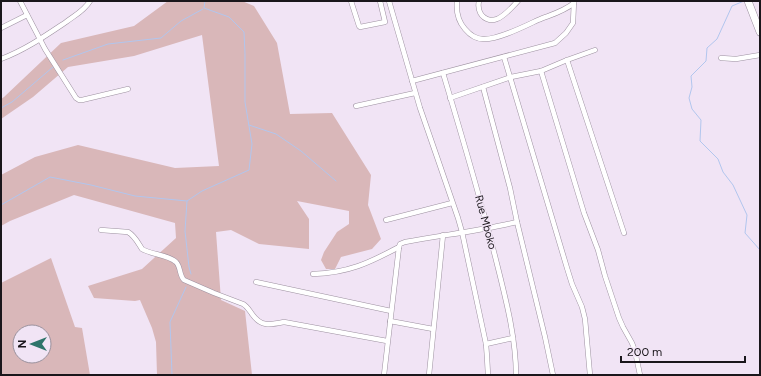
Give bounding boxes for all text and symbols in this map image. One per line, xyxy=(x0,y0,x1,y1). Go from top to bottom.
street label: Rue Mboko xyxy=(472,194,499,251)
north arrow xyxy=(12,324,52,364)
scale bar xyxy=(621,338,745,364)
text: N xyxy=(16,340,29,348)
text: 200 m xyxy=(627,345,662,359)

